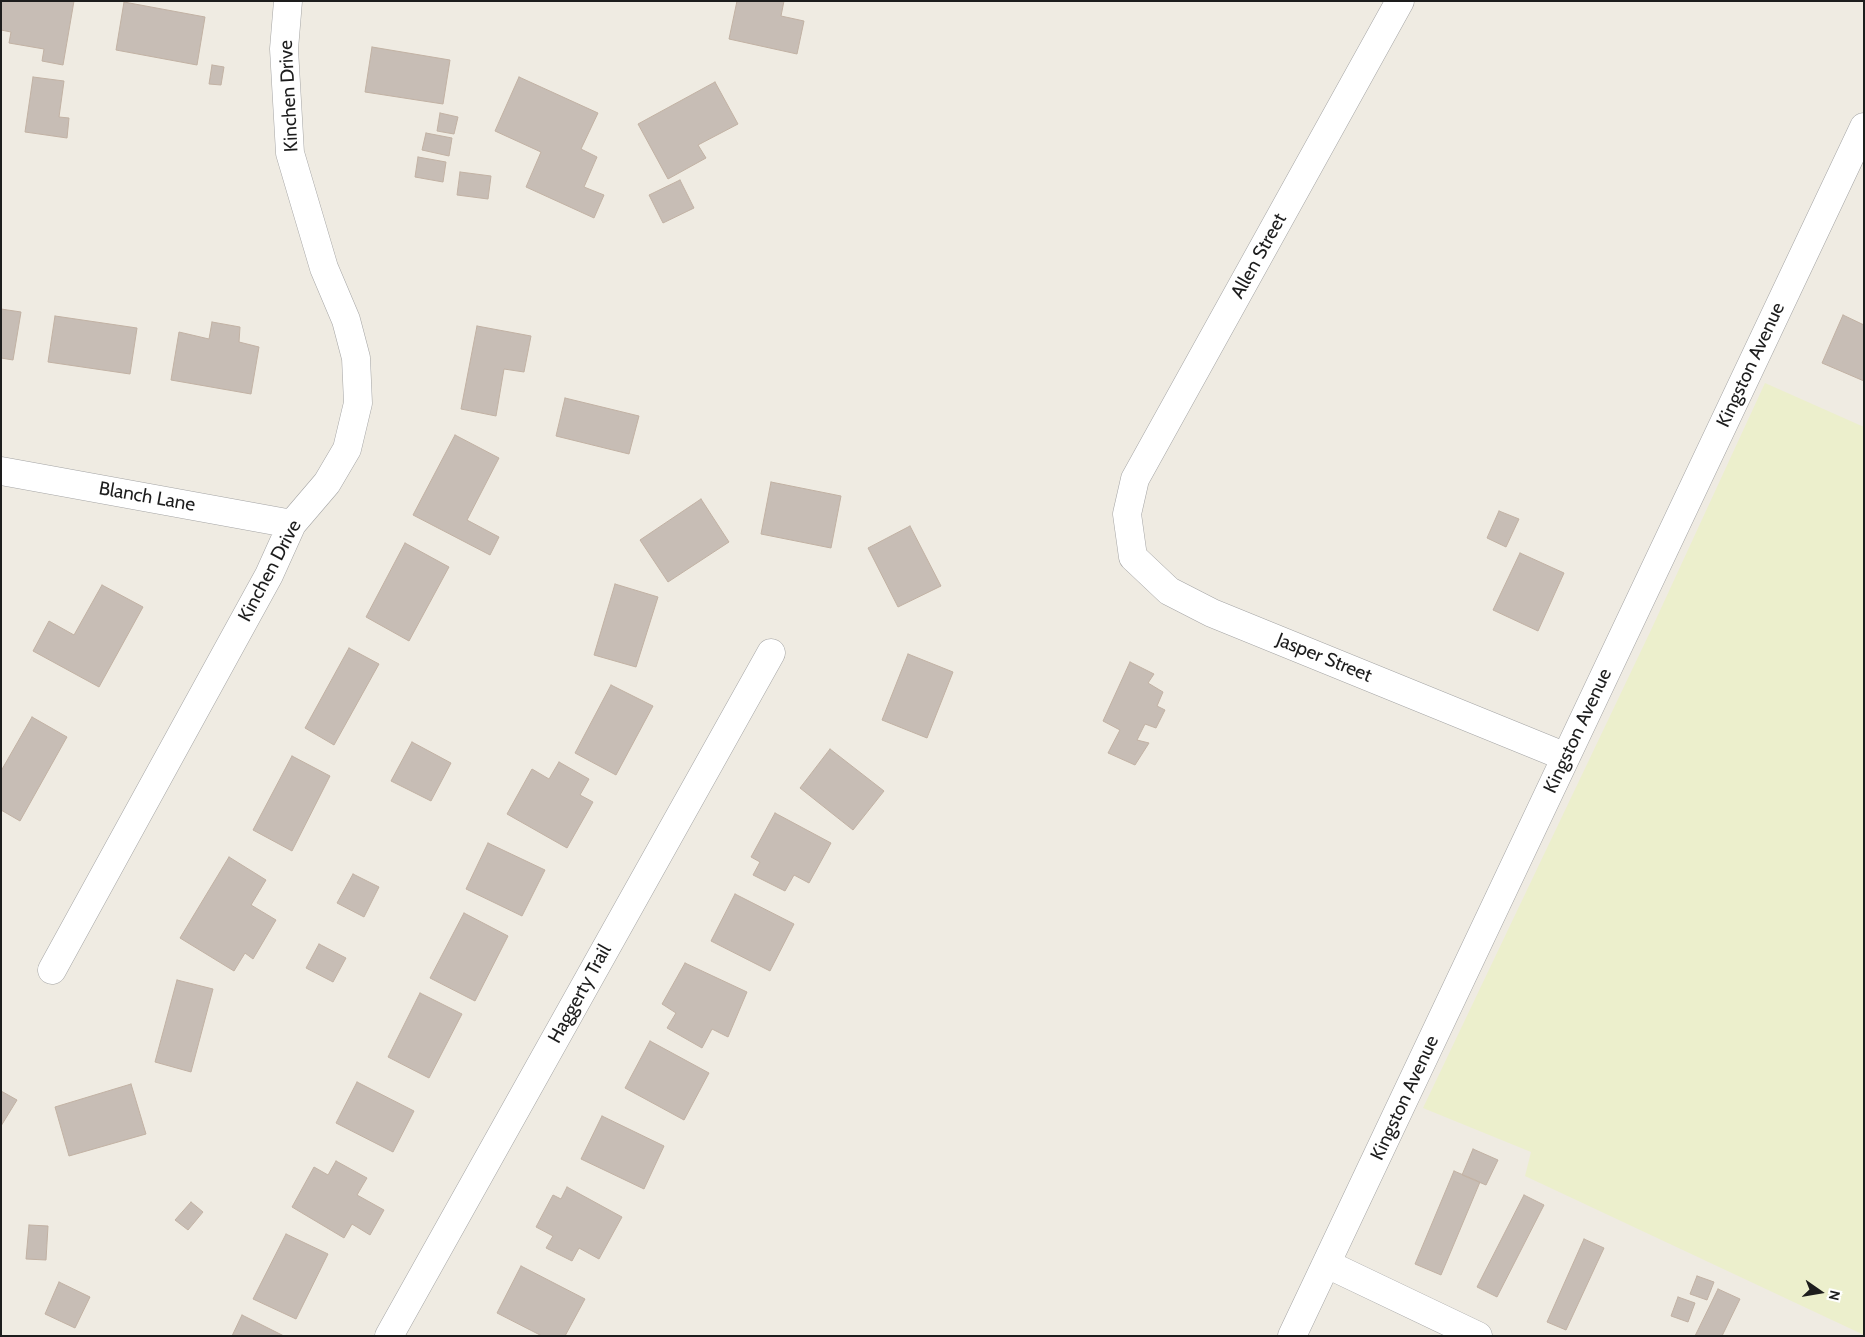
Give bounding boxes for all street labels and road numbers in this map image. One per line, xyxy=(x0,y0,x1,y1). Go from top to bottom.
street label: Kinchen Drive xyxy=(275,39,303,153)
street label: Allen Street xyxy=(1226,209,1292,303)
street label: Kingston Avenue xyxy=(1712,299,1790,431)
street label: Blanch Lane xyxy=(97,477,197,517)
street label: Kinchen Drive xyxy=(234,516,306,626)
street label: Jasper Street xyxy=(1273,629,1375,687)
street label: Kingston Avenue xyxy=(1539,665,1617,797)
street label: Haggerty Trail xyxy=(544,941,616,1047)
street label: Kingston Avenue xyxy=(1366,1032,1444,1164)

